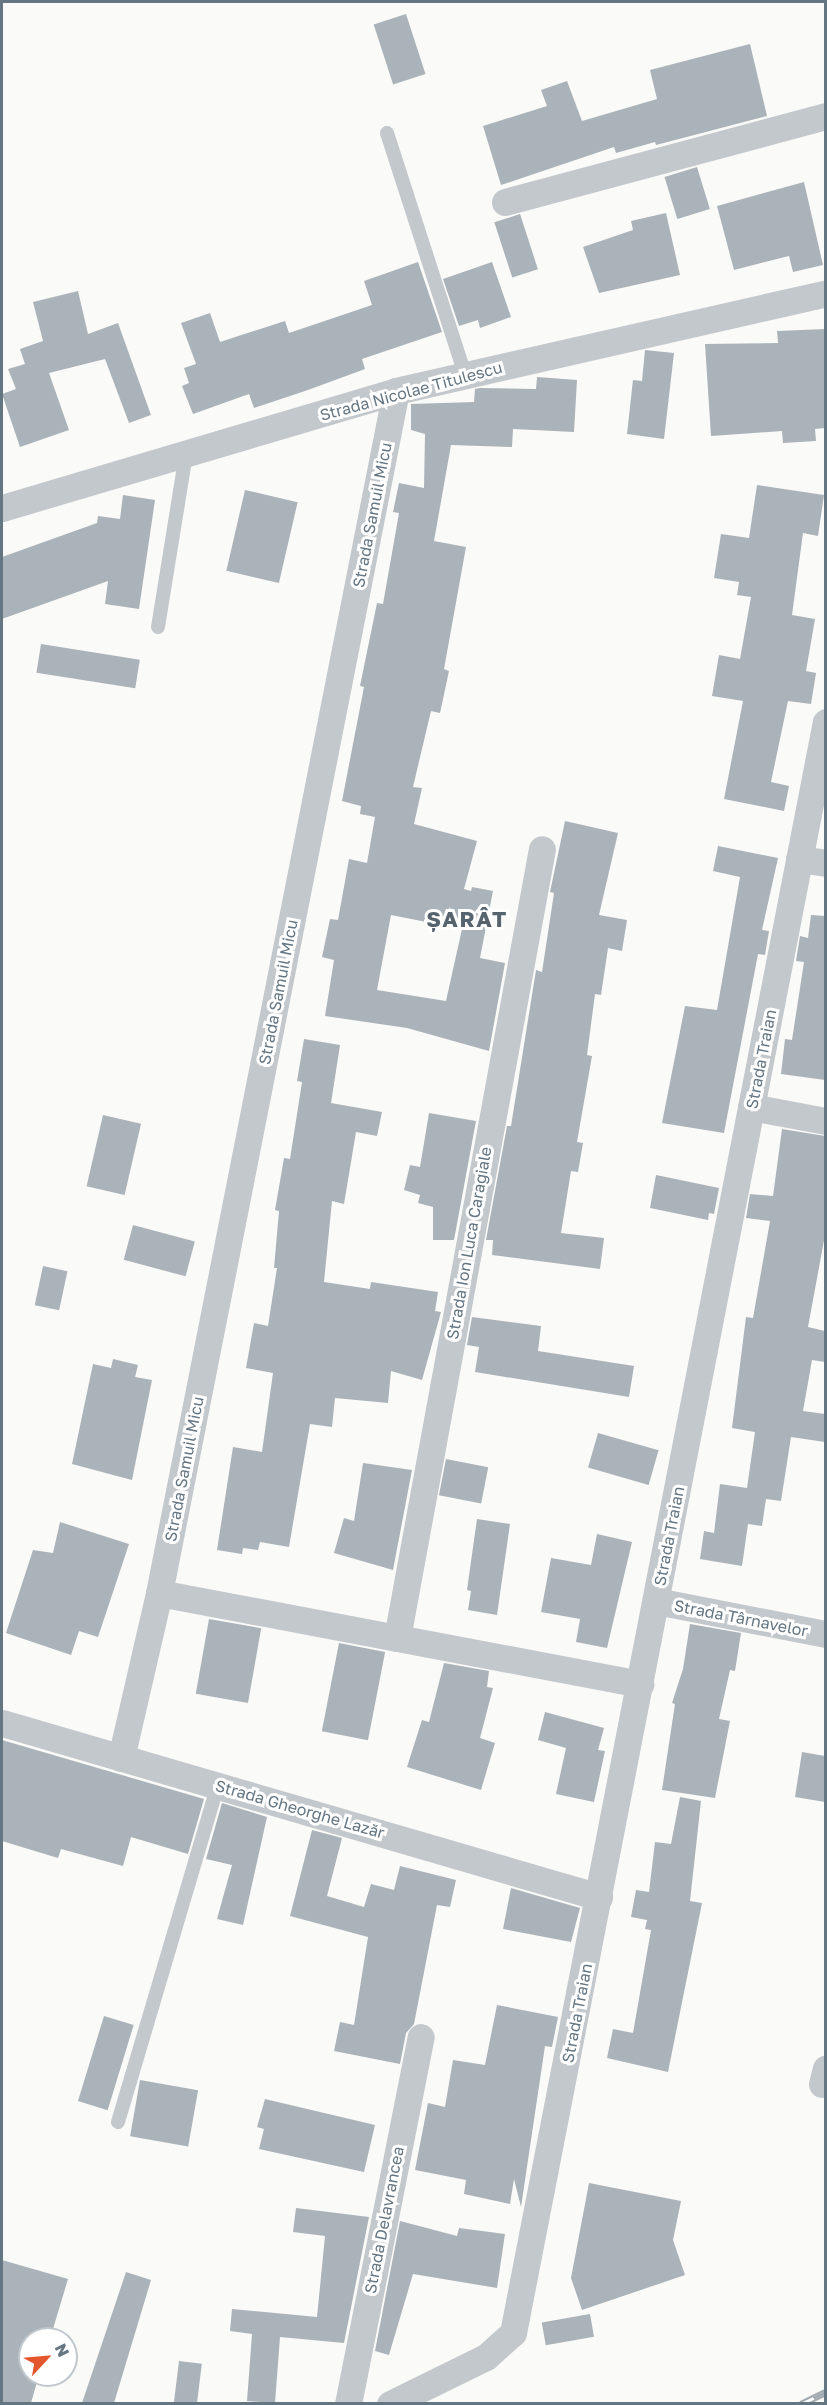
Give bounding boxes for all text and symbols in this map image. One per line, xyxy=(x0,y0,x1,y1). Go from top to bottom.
street label: Strada Nicolae Titulescu xyxy=(318,357,504,425)
street label: Strada Samuil Micu xyxy=(349,441,395,589)
district label: ȘARÂT xyxy=(426,906,508,932)
street label: Strada Samuil Micu xyxy=(255,918,301,1066)
street label: Strada Traian xyxy=(742,1008,780,1110)
street label: Strada Ion Luca Caragiale xyxy=(443,1145,495,1341)
street label: Strada Samuil Micu xyxy=(161,1395,207,1543)
street label: Strada Traian xyxy=(650,1485,688,1587)
street label: Strada Târnavelor xyxy=(672,1596,810,1640)
street label: Strada Gheorghe Lazăr xyxy=(213,1776,387,1842)
street label: Strada Traian xyxy=(558,1962,596,2064)
street label: Strada Delavrancea xyxy=(360,2145,408,2295)
north arrow xyxy=(18,2327,78,2387)
text: N xyxy=(51,2340,74,2360)

